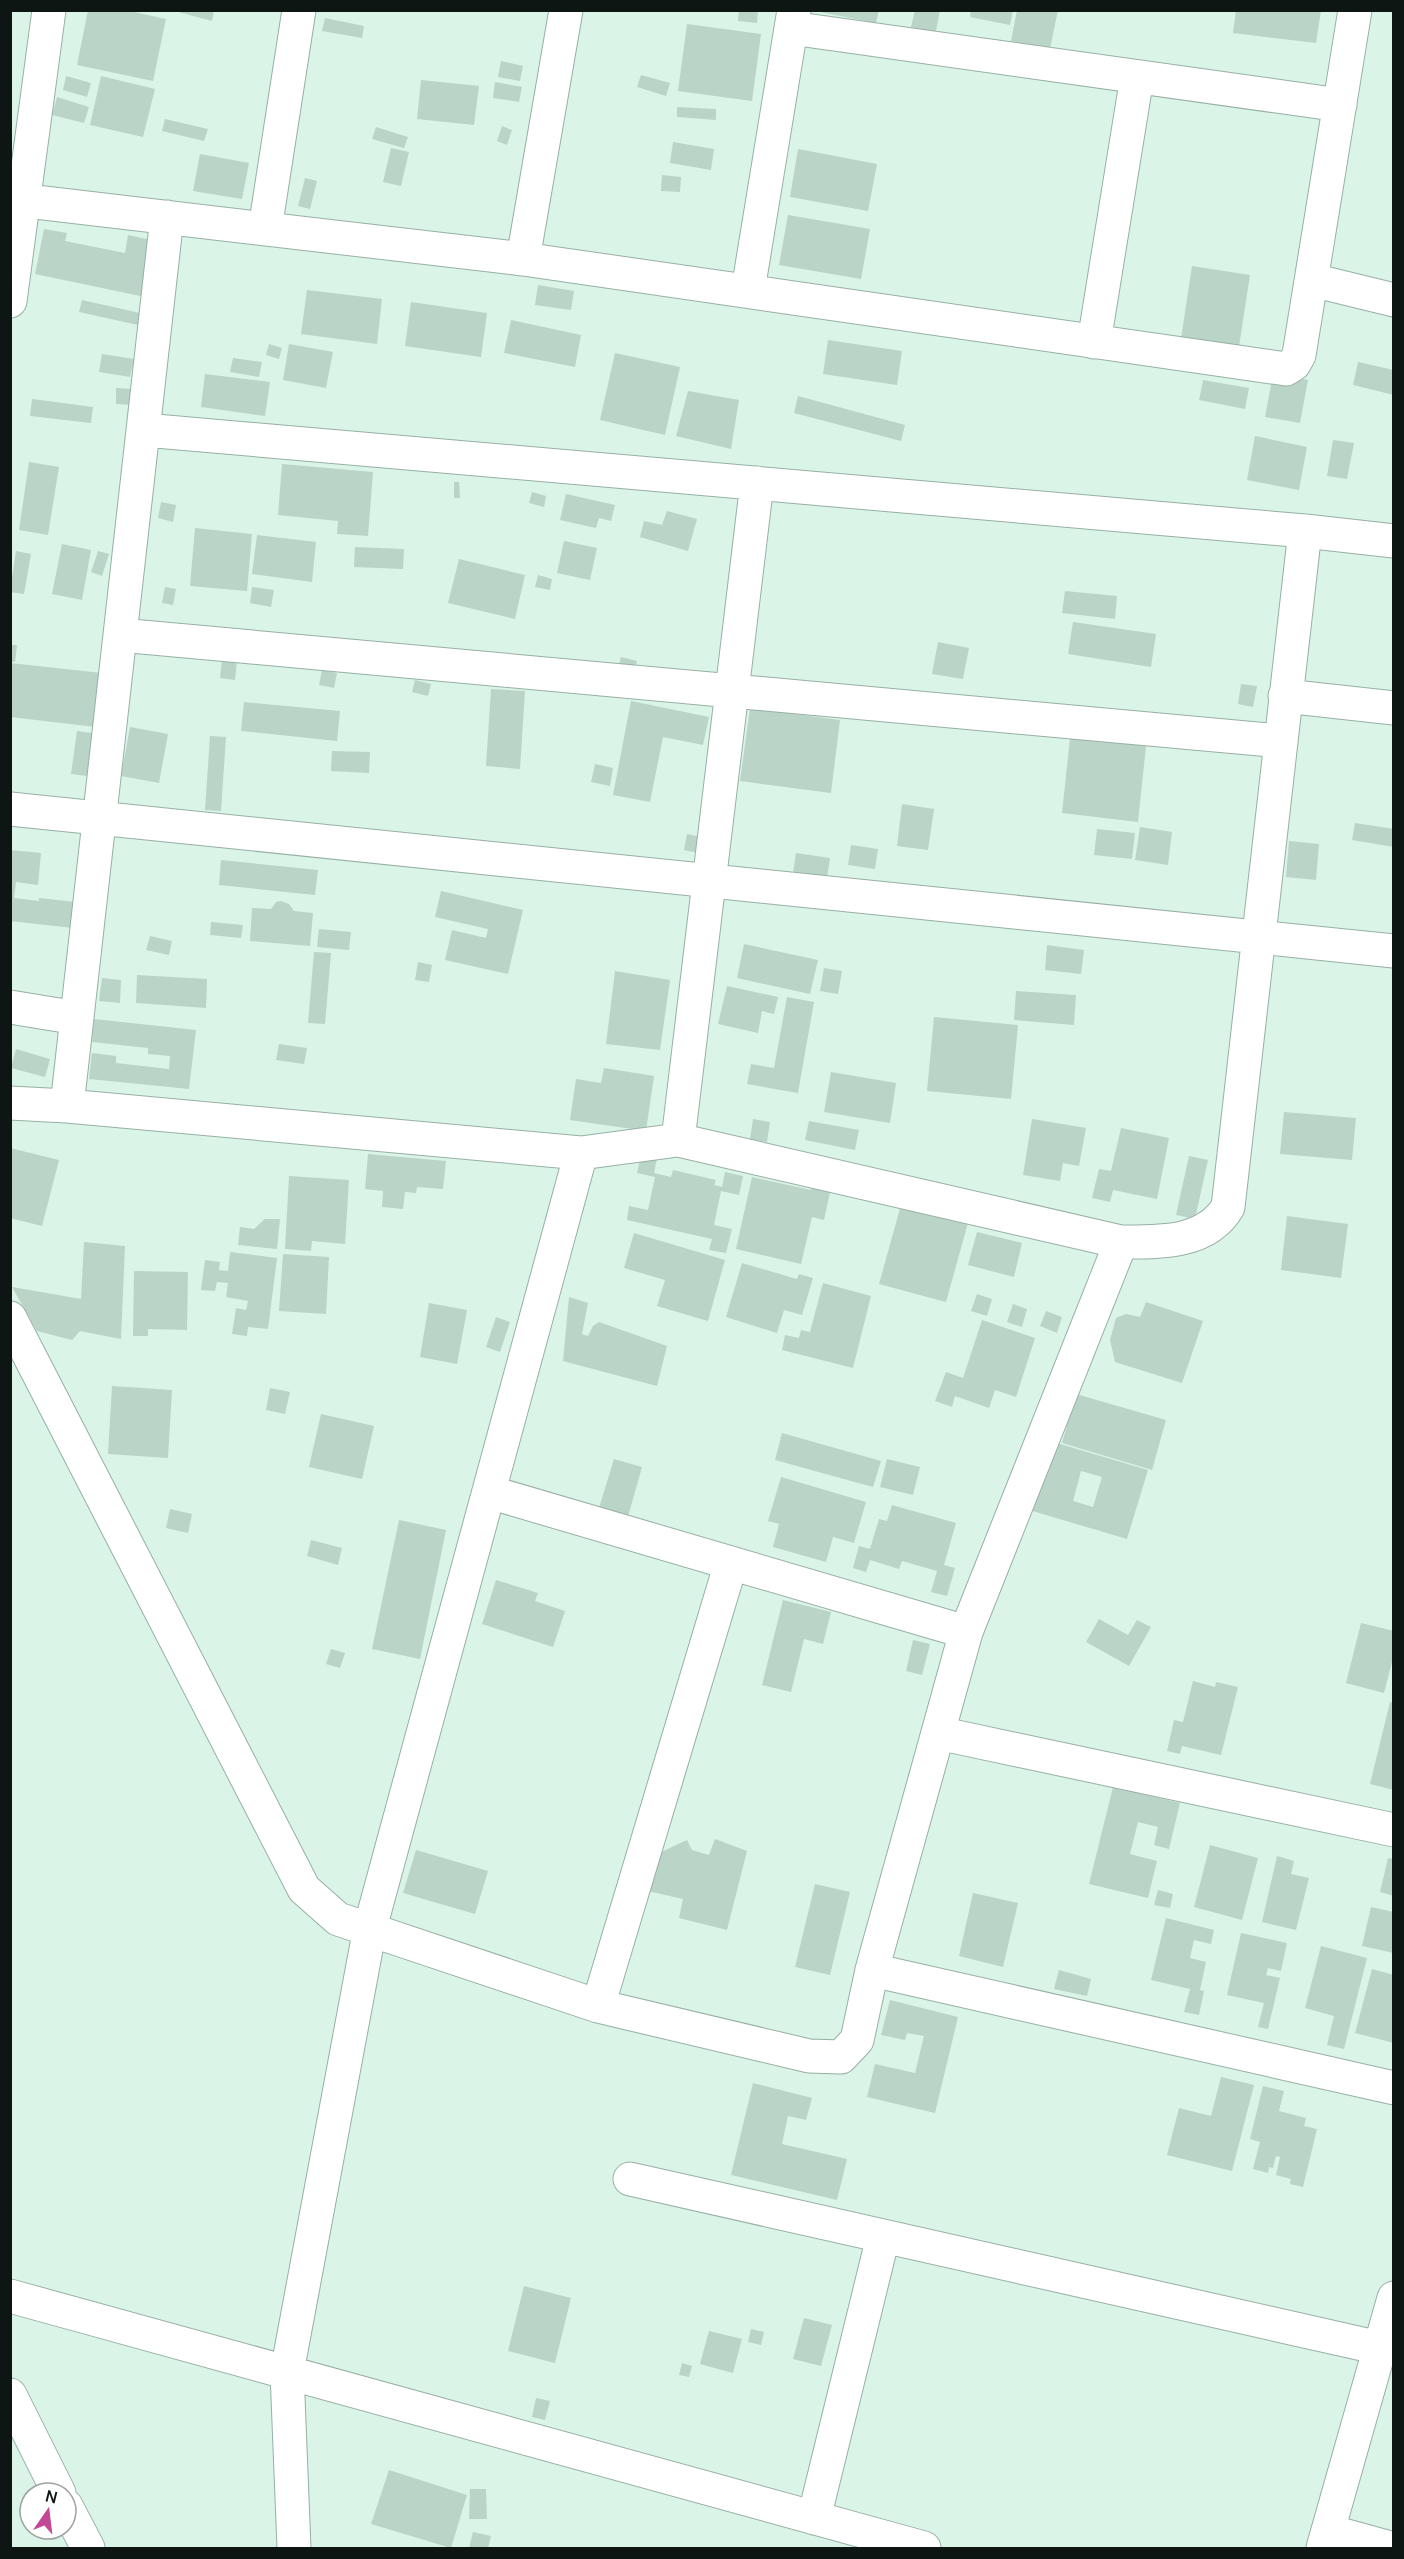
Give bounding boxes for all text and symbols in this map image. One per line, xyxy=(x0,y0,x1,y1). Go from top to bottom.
north arrow xyxy=(18,2481,78,2541)
text: N xyxy=(43,2484,60,2509)

